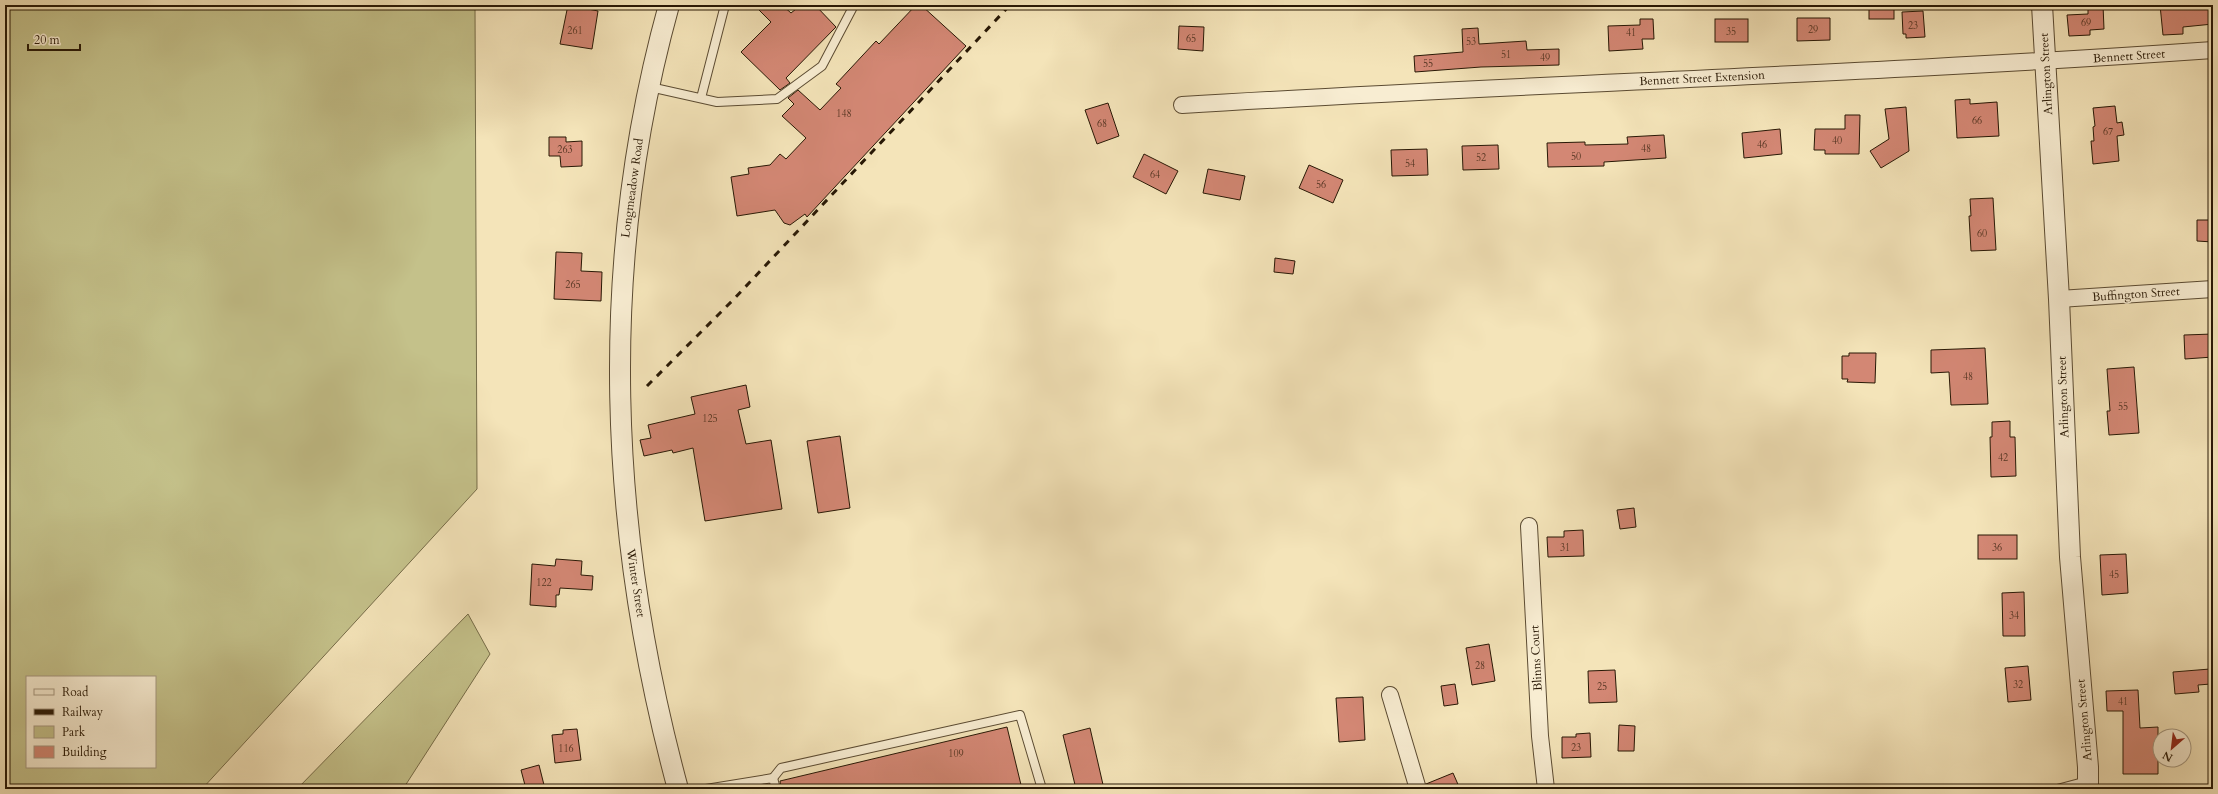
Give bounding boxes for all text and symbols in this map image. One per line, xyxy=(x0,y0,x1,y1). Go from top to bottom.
house number: 69 xyxy=(2081,16,2091,30)
house number: 23 xyxy=(1908,19,1918,33)
house number: 29 xyxy=(1808,23,1818,37)
house number: 261 xyxy=(567,24,583,38)
house number: 35 xyxy=(1726,25,1736,39)
scale bar xyxy=(28,26,80,52)
house number: 41 xyxy=(1626,26,1636,40)
text: 20 m xyxy=(34,32,61,48)
house number: 65 xyxy=(1186,32,1196,46)
street label: Arlington Street xyxy=(2036,32,2056,115)
house number: 53 xyxy=(1466,35,1476,49)
street label: Bennett Street xyxy=(2092,45,2166,67)
house number: 51 xyxy=(1501,48,1511,62)
house number: 49 xyxy=(1540,51,1550,65)
house number: 55 xyxy=(1423,57,1433,71)
street label: Bennett Street Extension xyxy=(1639,67,1765,89)
house number: 148 xyxy=(836,107,852,121)
house number: 66 xyxy=(1972,114,1982,128)
house number: 68 xyxy=(1097,117,1107,131)
house number: 67 xyxy=(2103,125,2113,139)
house number: 40 xyxy=(1832,134,1842,148)
street label: Longmeadow Road xyxy=(617,137,647,239)
house number: 46 xyxy=(1757,138,1767,152)
house number: 48 xyxy=(1641,142,1651,156)
house number: 263 xyxy=(557,143,573,157)
house number: 50 xyxy=(1571,150,1581,164)
house number: 52 xyxy=(1476,151,1486,165)
house number: 54 xyxy=(1405,157,1415,171)
house number: 64 xyxy=(1150,168,1160,182)
house number: 56 xyxy=(1316,178,1326,192)
house number: 60 xyxy=(1977,227,1987,241)
house number: 265 xyxy=(565,278,581,292)
street label: Buffington Street xyxy=(2092,283,2181,305)
street label: Arlington Street xyxy=(2054,355,2072,438)
house number: 48 xyxy=(1963,370,1973,384)
house number: 55 xyxy=(2118,400,2128,414)
house number: 125 xyxy=(702,412,718,426)
house number: 42 xyxy=(1998,451,2008,465)
house number: 31 xyxy=(1560,541,1570,555)
house number: 36 xyxy=(1992,541,2002,555)
street label: Winter Street xyxy=(623,547,649,619)
house number: 45 xyxy=(2109,568,2119,582)
house number: 122 xyxy=(536,576,552,590)
house number: 34 xyxy=(2009,609,2019,623)
street label: Blinns Court xyxy=(1526,624,1546,691)
house number: 28 xyxy=(1475,659,1485,673)
legend xyxy=(26,676,156,768)
house number: 32 xyxy=(2013,678,2023,692)
street label: Arlington Street xyxy=(2072,678,2096,762)
house number: 25 xyxy=(1597,680,1607,694)
text: Road xyxy=(62,684,89,700)
house number: 41 xyxy=(2118,695,2128,709)
text: Railway xyxy=(62,704,104,720)
text: Park xyxy=(62,724,86,740)
north arrow xyxy=(2152,728,2192,768)
house number: 23 xyxy=(1571,741,1581,755)
house number: 116 xyxy=(558,742,574,756)
text: Building xyxy=(62,744,107,760)
house number: 109 xyxy=(948,747,964,761)
text: N xyxy=(2159,747,2175,765)

